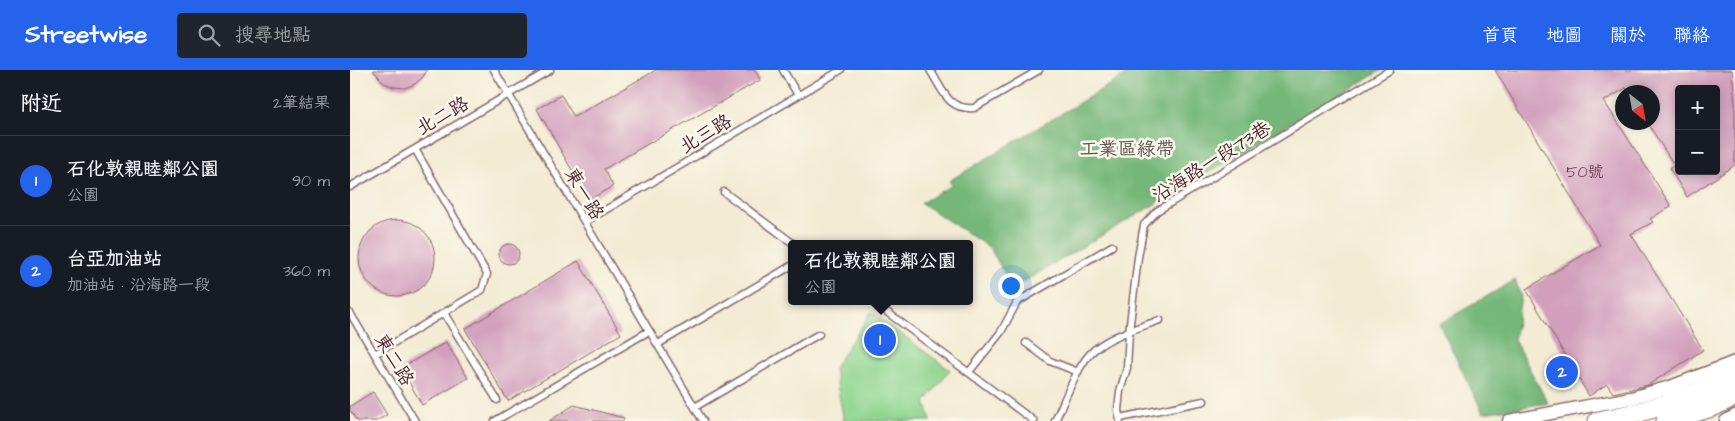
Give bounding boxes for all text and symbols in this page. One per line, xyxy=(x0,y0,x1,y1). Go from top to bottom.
search box xyxy=(177,13,527,58)
text: Streetwise xyxy=(25,18,147,52)
icon: search xyxy=(195,21,223,49)
text: 搜尋地點 xyxy=(235,22,311,49)
text: 首頁 xyxy=(1482,23,1518,48)
text: 地圖 xyxy=(1546,23,1582,48)
text: 關於 xyxy=(1610,23,1646,48)
text: 聯絡 xyxy=(1674,23,1710,48)
north arrow xyxy=(1615,85,1660,130)
map controls xyxy=(1675,85,1720,175)
button: + xyxy=(1675,85,1720,130)
text: 附近 xyxy=(20,89,62,118)
street label: 北二路 xyxy=(411,90,474,142)
text: 2筆結果 xyxy=(273,92,330,114)
street label: 北三路 xyxy=(674,108,737,161)
street label: 沿海路一段73巷 xyxy=(1147,115,1276,210)
button: − xyxy=(1675,130,1720,175)
park label: 工業區綠帶 xyxy=(1079,136,1175,163)
text: 石化敦親睦鄰公園 xyxy=(67,156,219,183)
house number: 50號 xyxy=(1566,161,1604,183)
street label: 東一路 xyxy=(557,162,610,225)
text: 1 xyxy=(35,170,37,192)
text: 90 m xyxy=(292,170,330,192)
text: 公園 xyxy=(67,184,99,206)
popup xyxy=(788,240,973,305)
text: 台亞加油站 xyxy=(67,246,162,273)
text: 石化敦親睦鄰公園 xyxy=(804,248,957,275)
text: 2 xyxy=(31,260,41,282)
text: 360 m xyxy=(283,260,330,282)
your location xyxy=(998,273,1024,299)
text: 加油站 · 沿海路一段 xyxy=(67,274,210,296)
text: 公園 xyxy=(804,276,837,298)
pin: 1 xyxy=(864,321,896,359)
street label: 東二路 xyxy=(367,328,420,391)
pin: 2 xyxy=(1546,353,1578,391)

